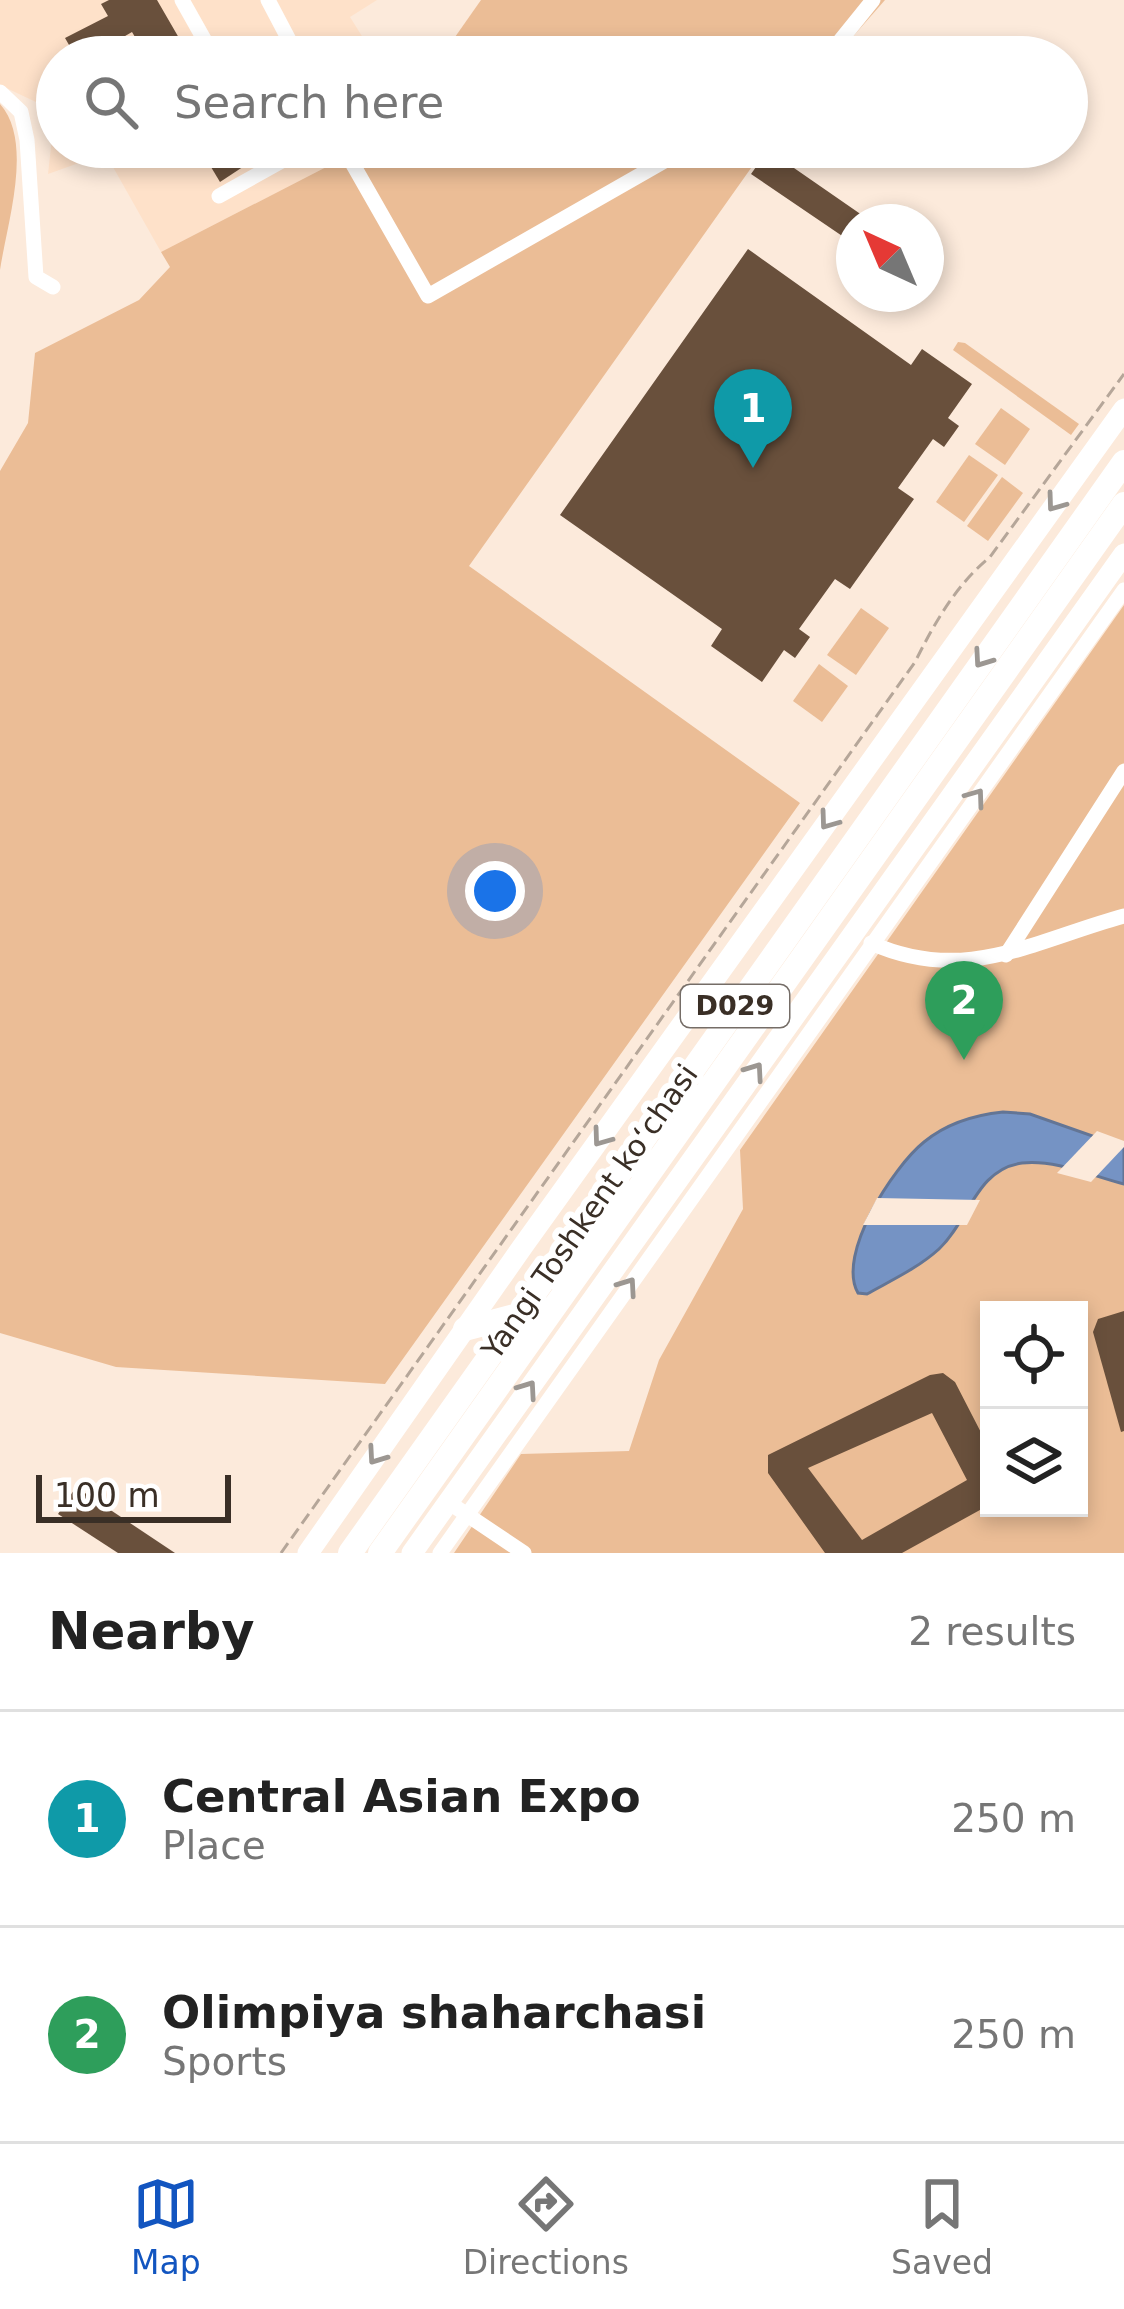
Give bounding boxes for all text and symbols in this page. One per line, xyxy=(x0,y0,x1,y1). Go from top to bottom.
search box xyxy=(36,36,1088,168)
icon: search xyxy=(78,69,144,135)
text: Search here xyxy=(174,76,444,129)
north arrow xyxy=(836,204,944,312)
pin: 1 xyxy=(714,369,792,468)
one-way arrow xyxy=(1047,490,1069,511)
one-way arrow xyxy=(974,646,996,668)
one-way arrow xyxy=(962,788,984,810)
one-way arrow xyxy=(821,808,843,829)
your location xyxy=(465,861,525,921)
pin: 2 xyxy=(925,961,1003,1060)
road number: D029 xyxy=(681,985,789,1027)
street label: Yangi Toshkent ko‘chasi xyxy=(474,1058,705,1367)
one-way arrow xyxy=(740,1063,762,1084)
one-way arrow xyxy=(593,1125,615,1147)
one-way arrow xyxy=(614,1278,636,1299)
map controls xyxy=(980,1301,1088,1517)
button: locate xyxy=(980,1301,1088,1409)
one-way arrow xyxy=(514,1381,536,1402)
button: layers xyxy=(980,1409,1088,1517)
one-way arrow xyxy=(368,1443,390,1465)
scale bar xyxy=(36,1469,231,1522)
text: 100 m xyxy=(54,1476,160,1515)
text: Nearby xyxy=(48,1602,255,1661)
text: 2 results xyxy=(908,1609,1076,1654)
text: Central Asian Expo xyxy=(162,1770,641,1823)
text: 1 xyxy=(73,1796,101,1841)
text: 250 m xyxy=(951,1796,1076,1841)
text: Place xyxy=(162,1823,266,1868)
text: Olimpiya shaharchasi xyxy=(162,1986,706,2039)
text: 2 xyxy=(73,2012,101,2057)
text: 250 m xyxy=(951,2012,1076,2057)
text: Sports xyxy=(162,2039,287,2084)
tab: Map xyxy=(131,2171,201,2282)
tab: Directions xyxy=(463,2171,629,2282)
tab: Saved xyxy=(891,2171,993,2282)

